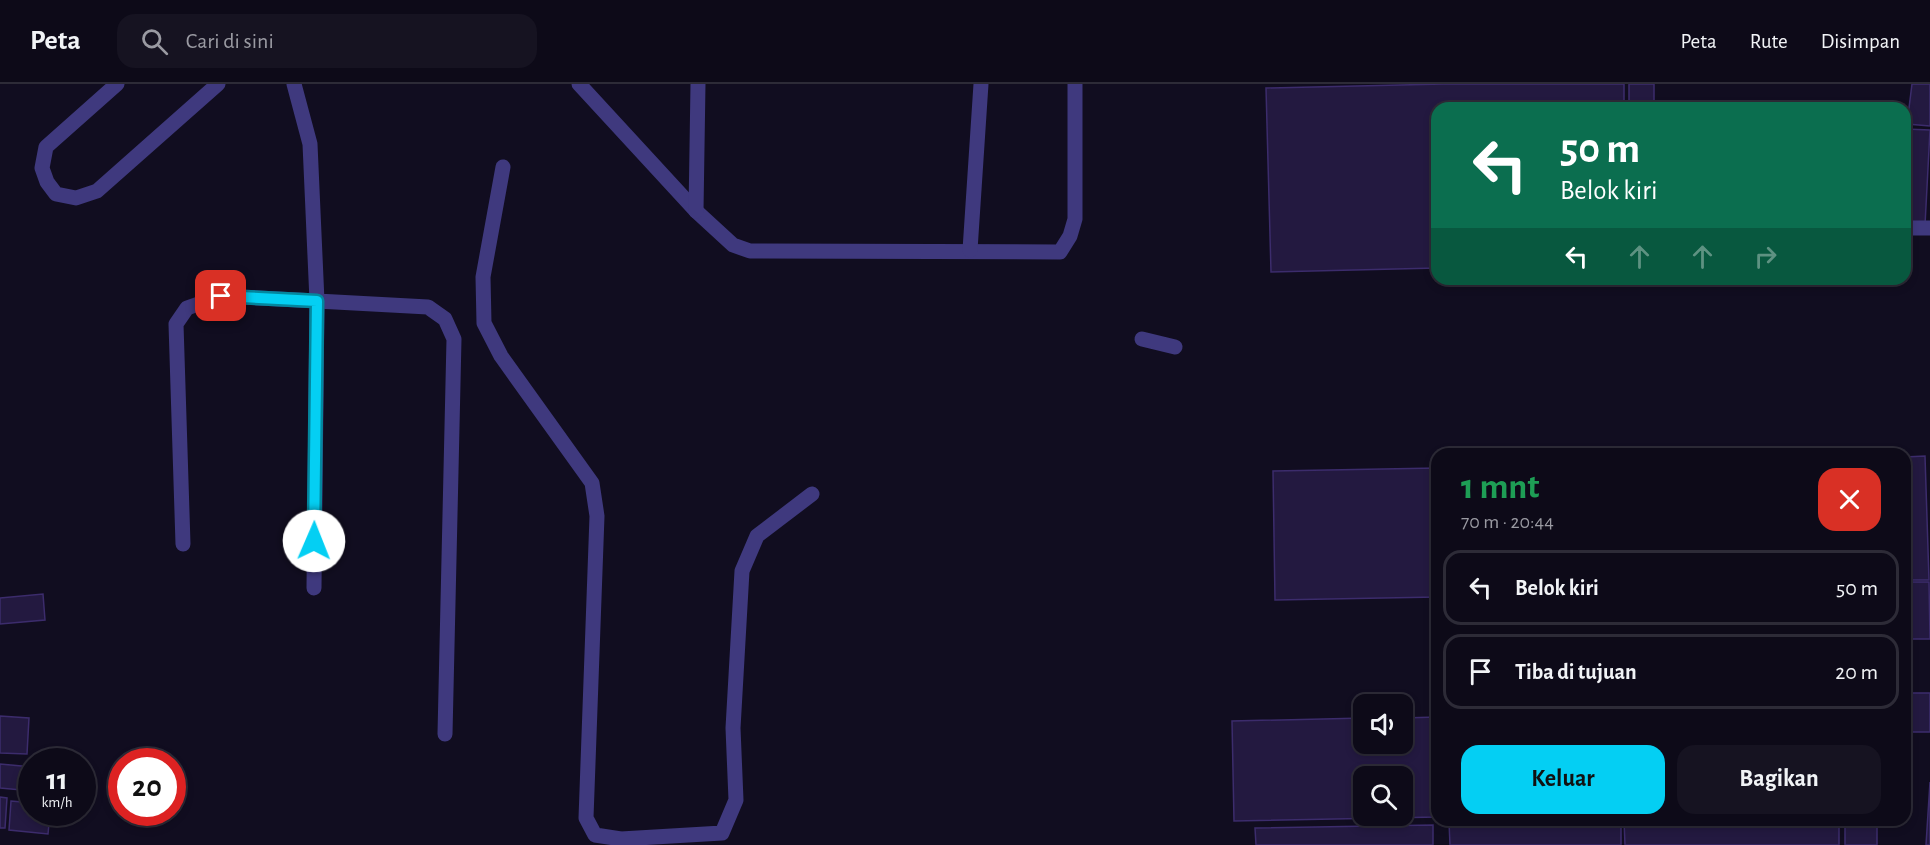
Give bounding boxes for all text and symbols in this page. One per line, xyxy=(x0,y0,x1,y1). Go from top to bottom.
search box xyxy=(117,14,537,68)
icon: search xyxy=(138,25,171,58)
text: Peta xyxy=(30,27,81,55)
text: Cari di sini xyxy=(186,30,274,52)
text: Peta xyxy=(1681,31,1717,52)
text: Rute xyxy=(1750,31,1788,52)
text: Disimpan xyxy=(1821,31,1900,52)
icon: left xyxy=(1461,126,1539,204)
text: 50 m xyxy=(1560,128,1640,170)
text: Belok kiri xyxy=(1560,177,1657,204)
icon: left xyxy=(1560,240,1593,273)
icon: ahead xyxy=(1623,240,1656,273)
icon: ahead xyxy=(1686,240,1719,273)
icon: right xyxy=(1749,240,1782,273)
pin xyxy=(195,270,246,321)
icon: arrive xyxy=(204,279,237,312)
button: close xyxy=(1818,468,1881,531)
text: 1 mnt xyxy=(1461,469,1539,505)
position arrow xyxy=(282,509,346,573)
text: 70 m · 20:44 xyxy=(1461,512,1554,532)
icon: left xyxy=(1464,571,1497,604)
text: Belok kiri xyxy=(1515,577,1599,599)
text: 50 m xyxy=(1836,577,1878,599)
icon: arrive xyxy=(1464,655,1497,688)
text: Tiba di tujuan xyxy=(1515,661,1637,683)
text: 20 m xyxy=(1835,661,1878,683)
map controls xyxy=(1353,694,1413,826)
button: sound xyxy=(1353,694,1413,754)
button: Keluar xyxy=(1461,745,1665,814)
button: Bagikan xyxy=(1677,745,1881,814)
speed limit sign: 20 xyxy=(108,748,186,826)
text: 11 xyxy=(46,765,68,795)
button: search xyxy=(1353,766,1413,826)
text: km/h xyxy=(42,795,72,810)

